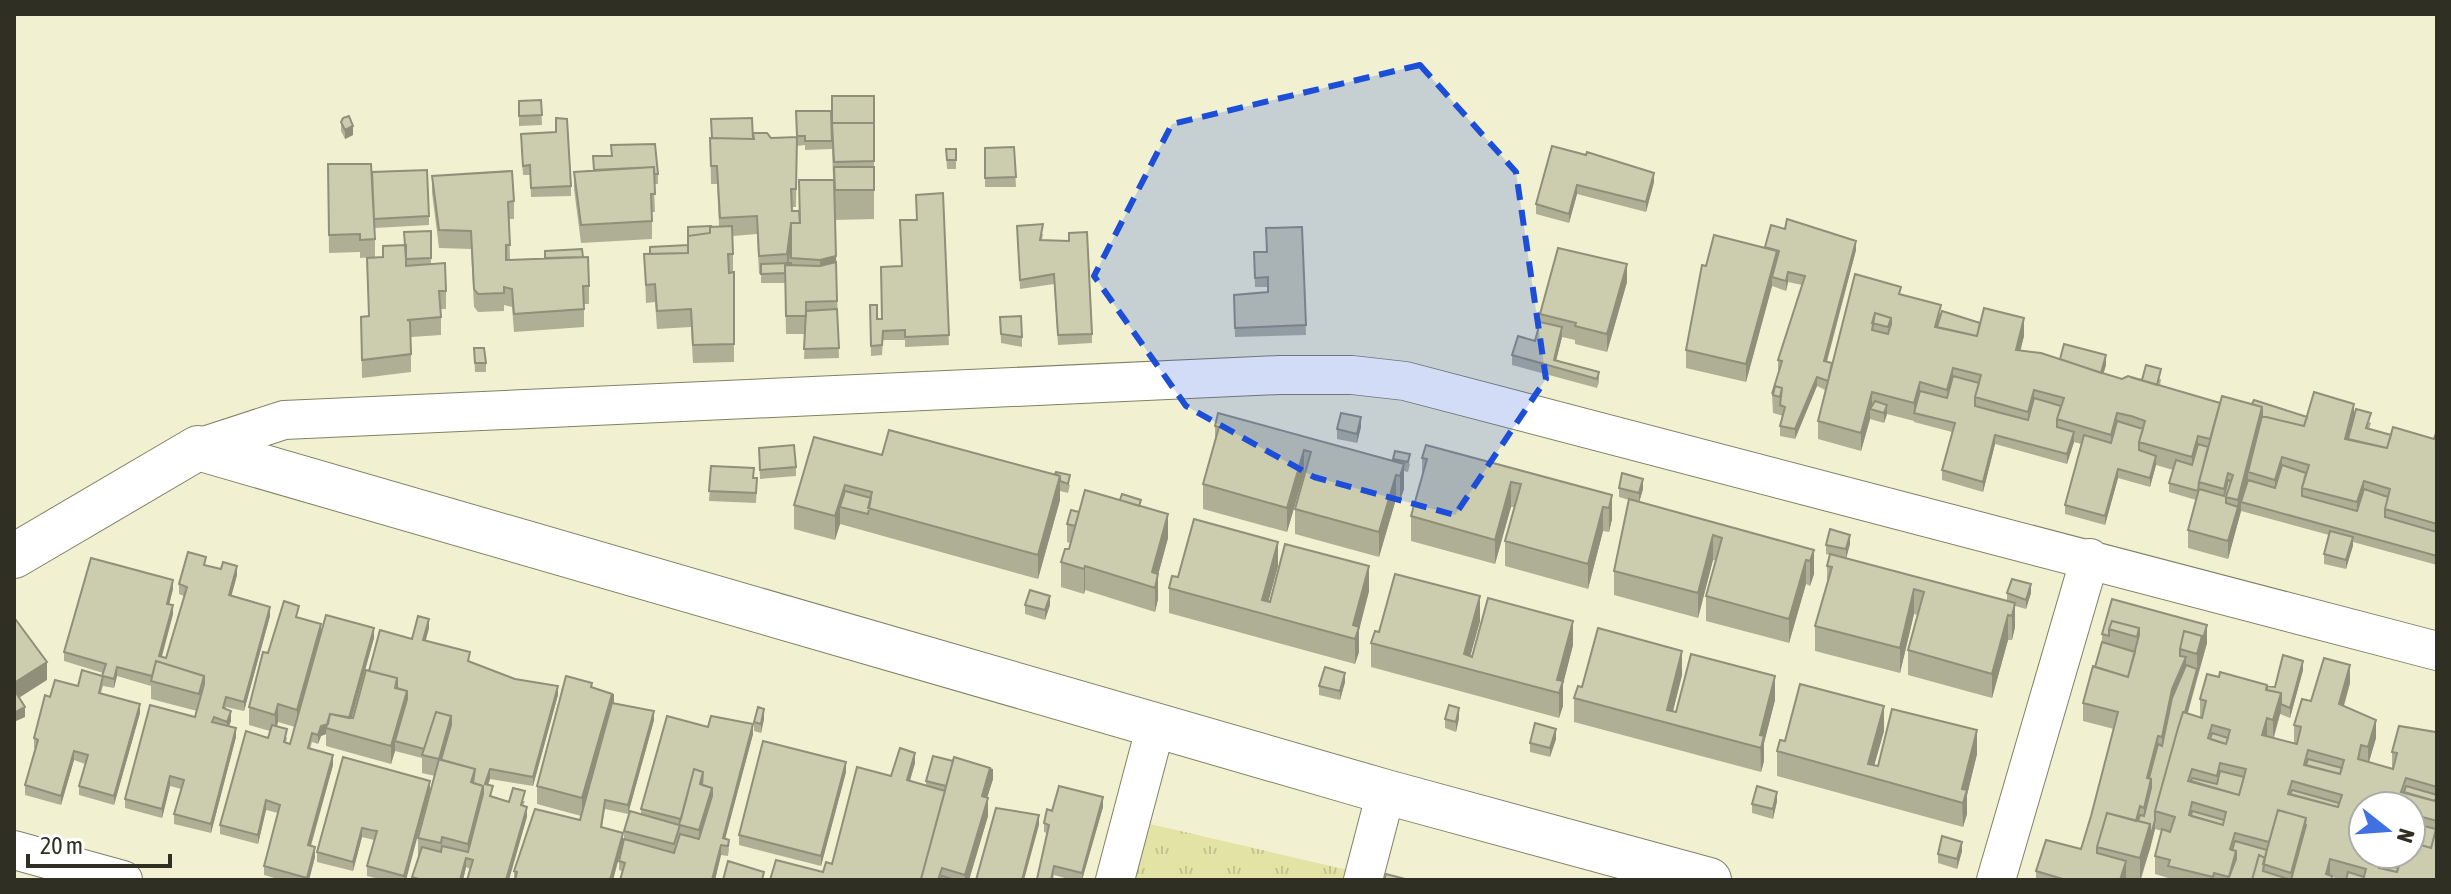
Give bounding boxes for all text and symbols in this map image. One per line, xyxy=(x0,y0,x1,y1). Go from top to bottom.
north arrow xyxy=(2347,790,2427,870)
scale bar xyxy=(28,818,170,868)
text: N xyxy=(2392,826,2420,846)
text: 20 m xyxy=(40,832,83,859)

